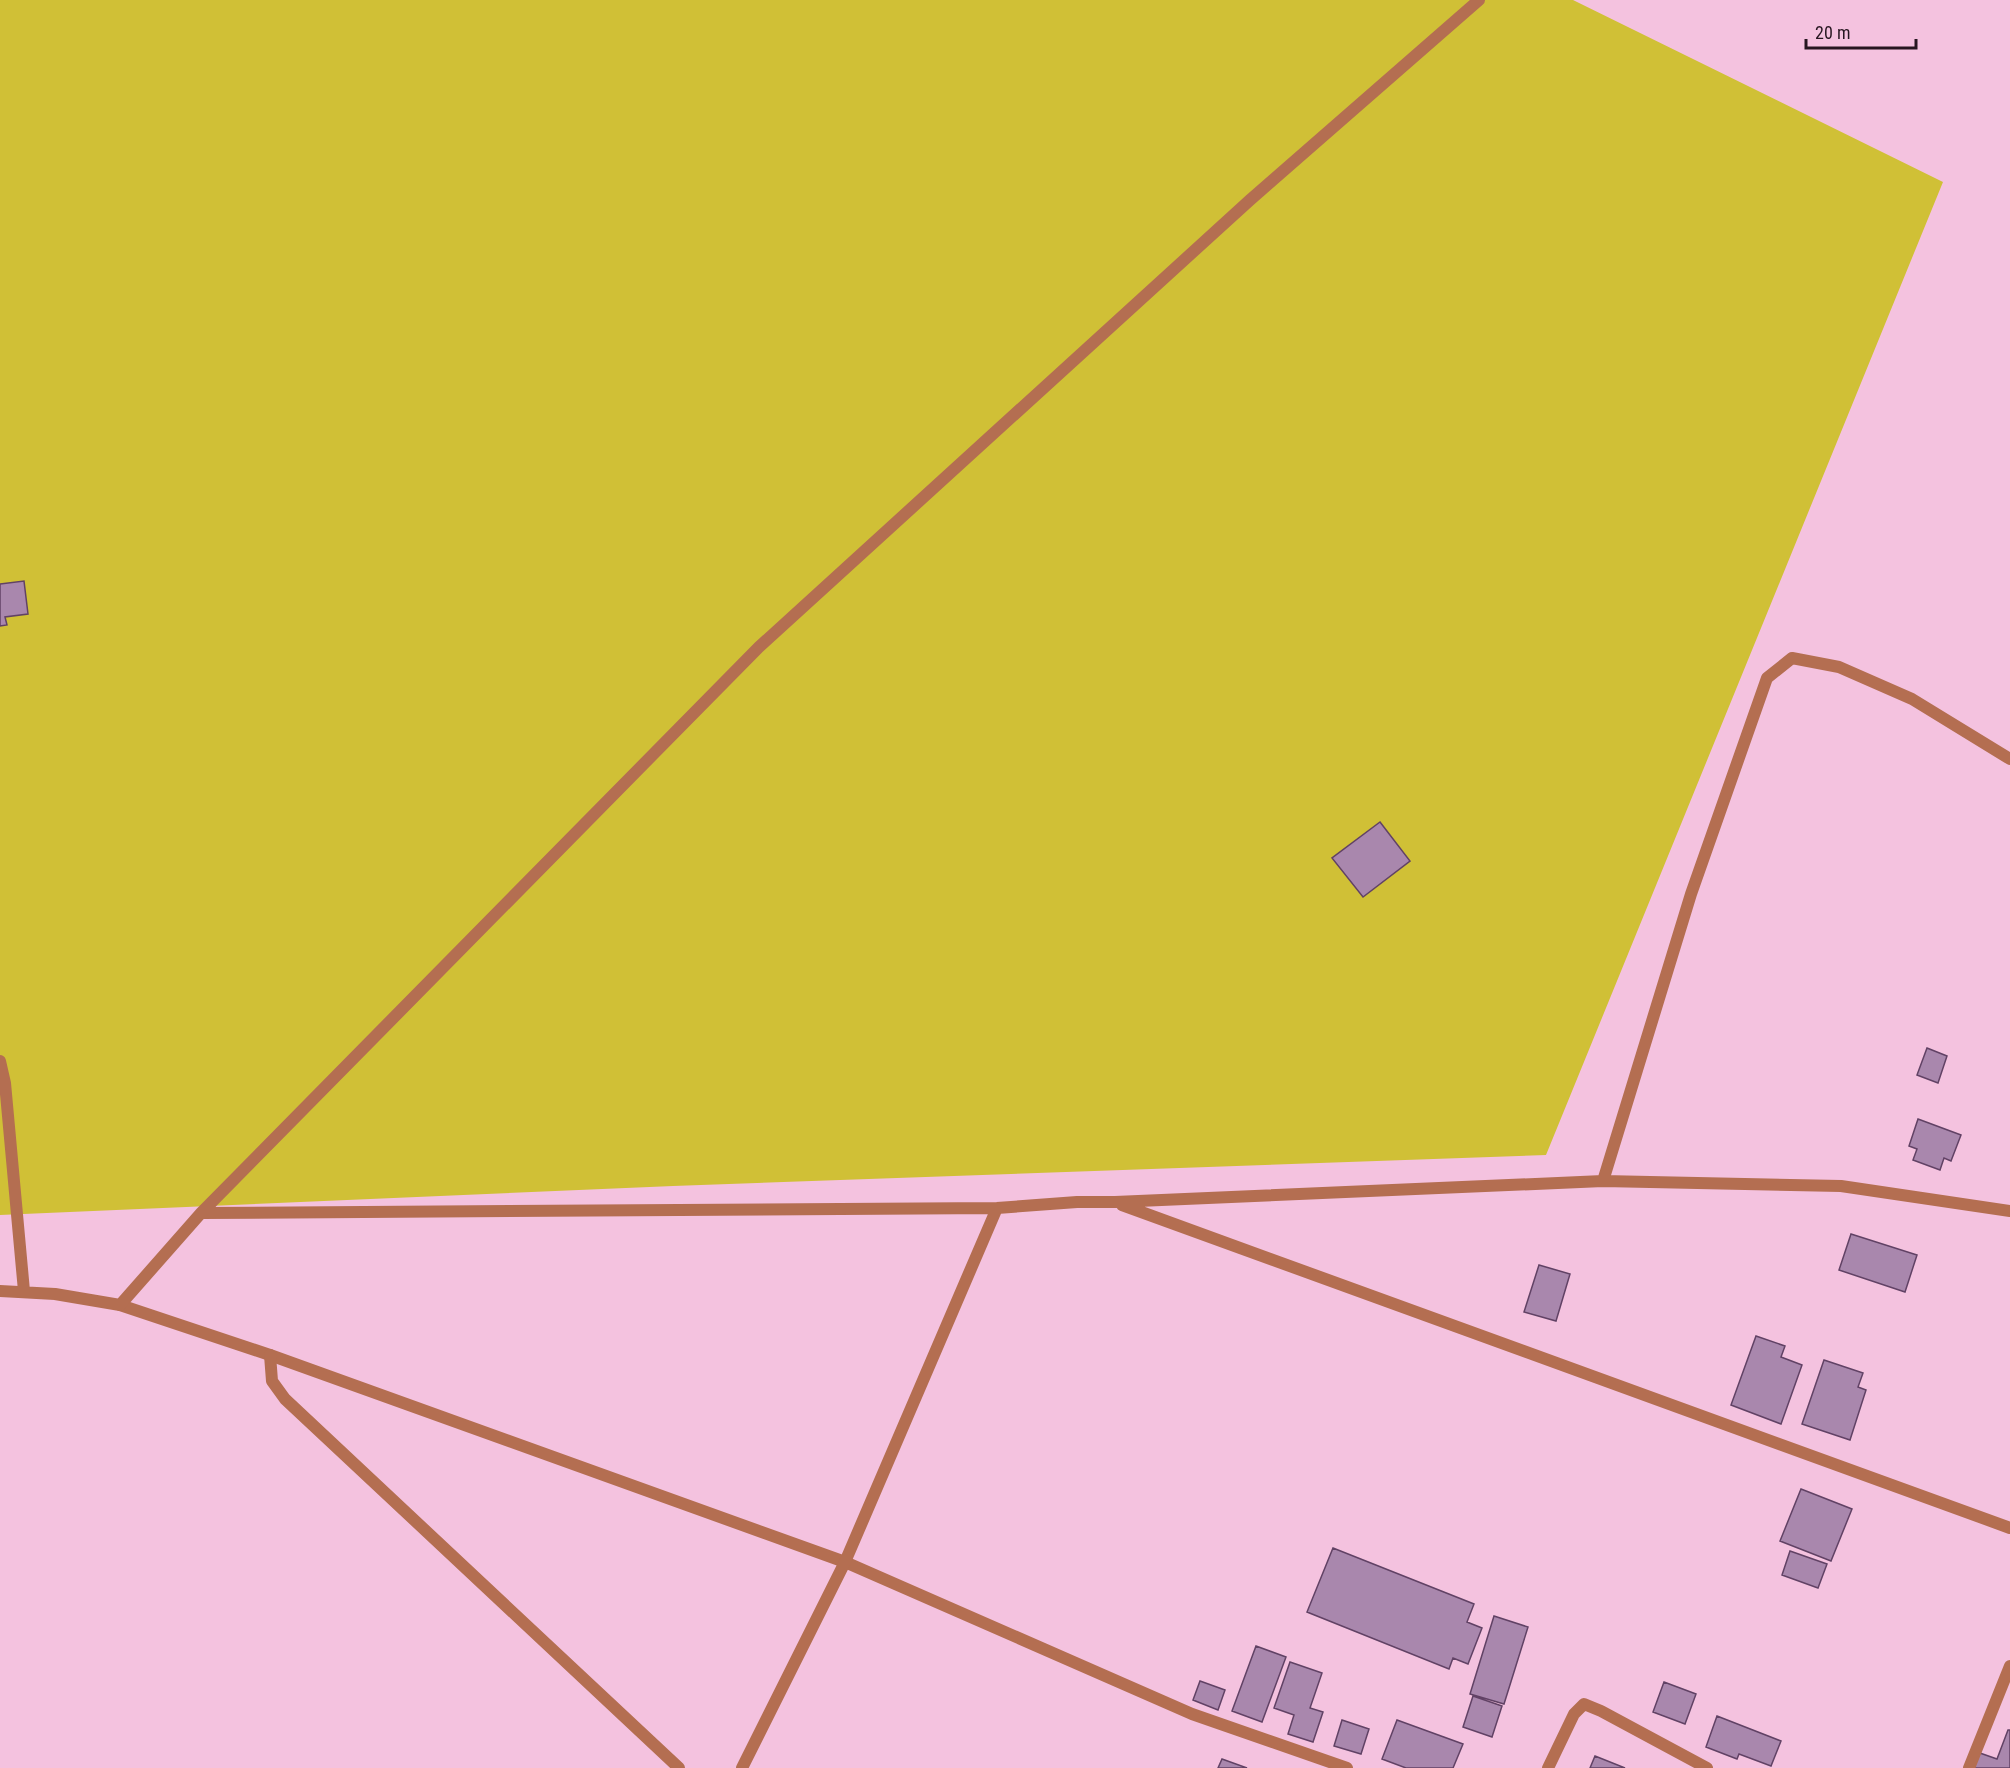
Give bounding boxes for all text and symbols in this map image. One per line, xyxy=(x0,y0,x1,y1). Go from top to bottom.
scale bar xyxy=(1806,12,1916,50)
text: 20 m xyxy=(1815,22,1850,43)

